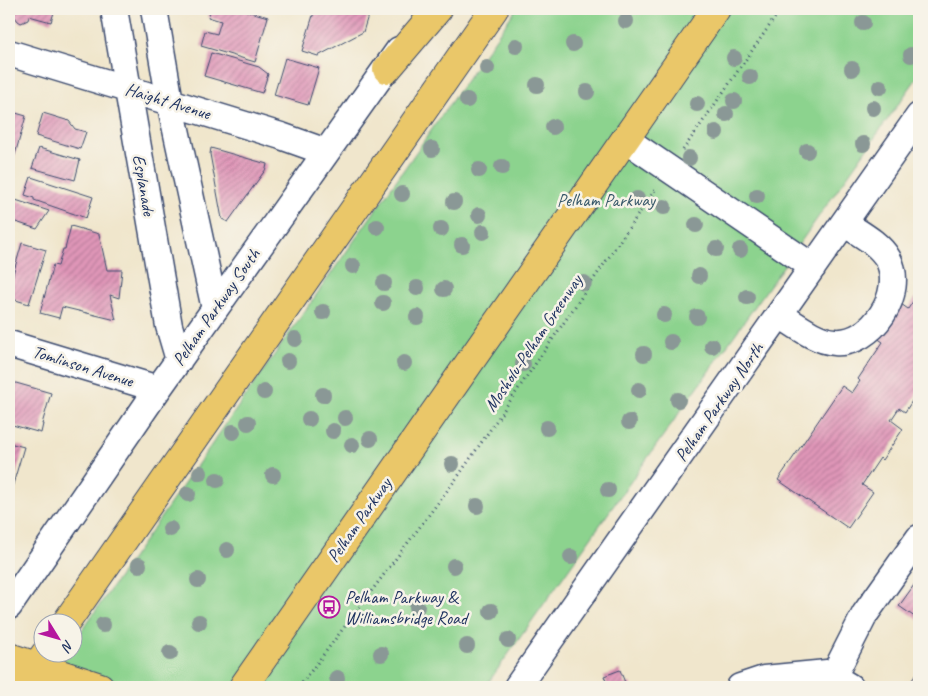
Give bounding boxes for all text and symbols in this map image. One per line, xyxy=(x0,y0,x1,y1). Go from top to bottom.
street label: Haight Avenue xyxy=(123,78,214,125)
street label: Esplanade xyxy=(128,153,160,218)
park label: Pelham Parkway xyxy=(557,189,657,211)
street label: Pelham Parkway South xyxy=(167,243,265,370)
street label: Mosholu-Pelham Greenway xyxy=(479,269,588,416)
street label: Pelham Parkway North xyxy=(670,337,769,466)
street label: Tomlinson Avenue xyxy=(30,340,137,392)
street label: Pelham Parkway xyxy=(322,472,397,566)
place label: Pelham Parkway & Williamsbridge Road xyxy=(345,586,470,629)
bus stop icon: Pelham Parkway & Williamsbridge Road xyxy=(317,595,341,619)
north arrow xyxy=(32,614,82,664)
text: N xyxy=(57,637,77,656)

